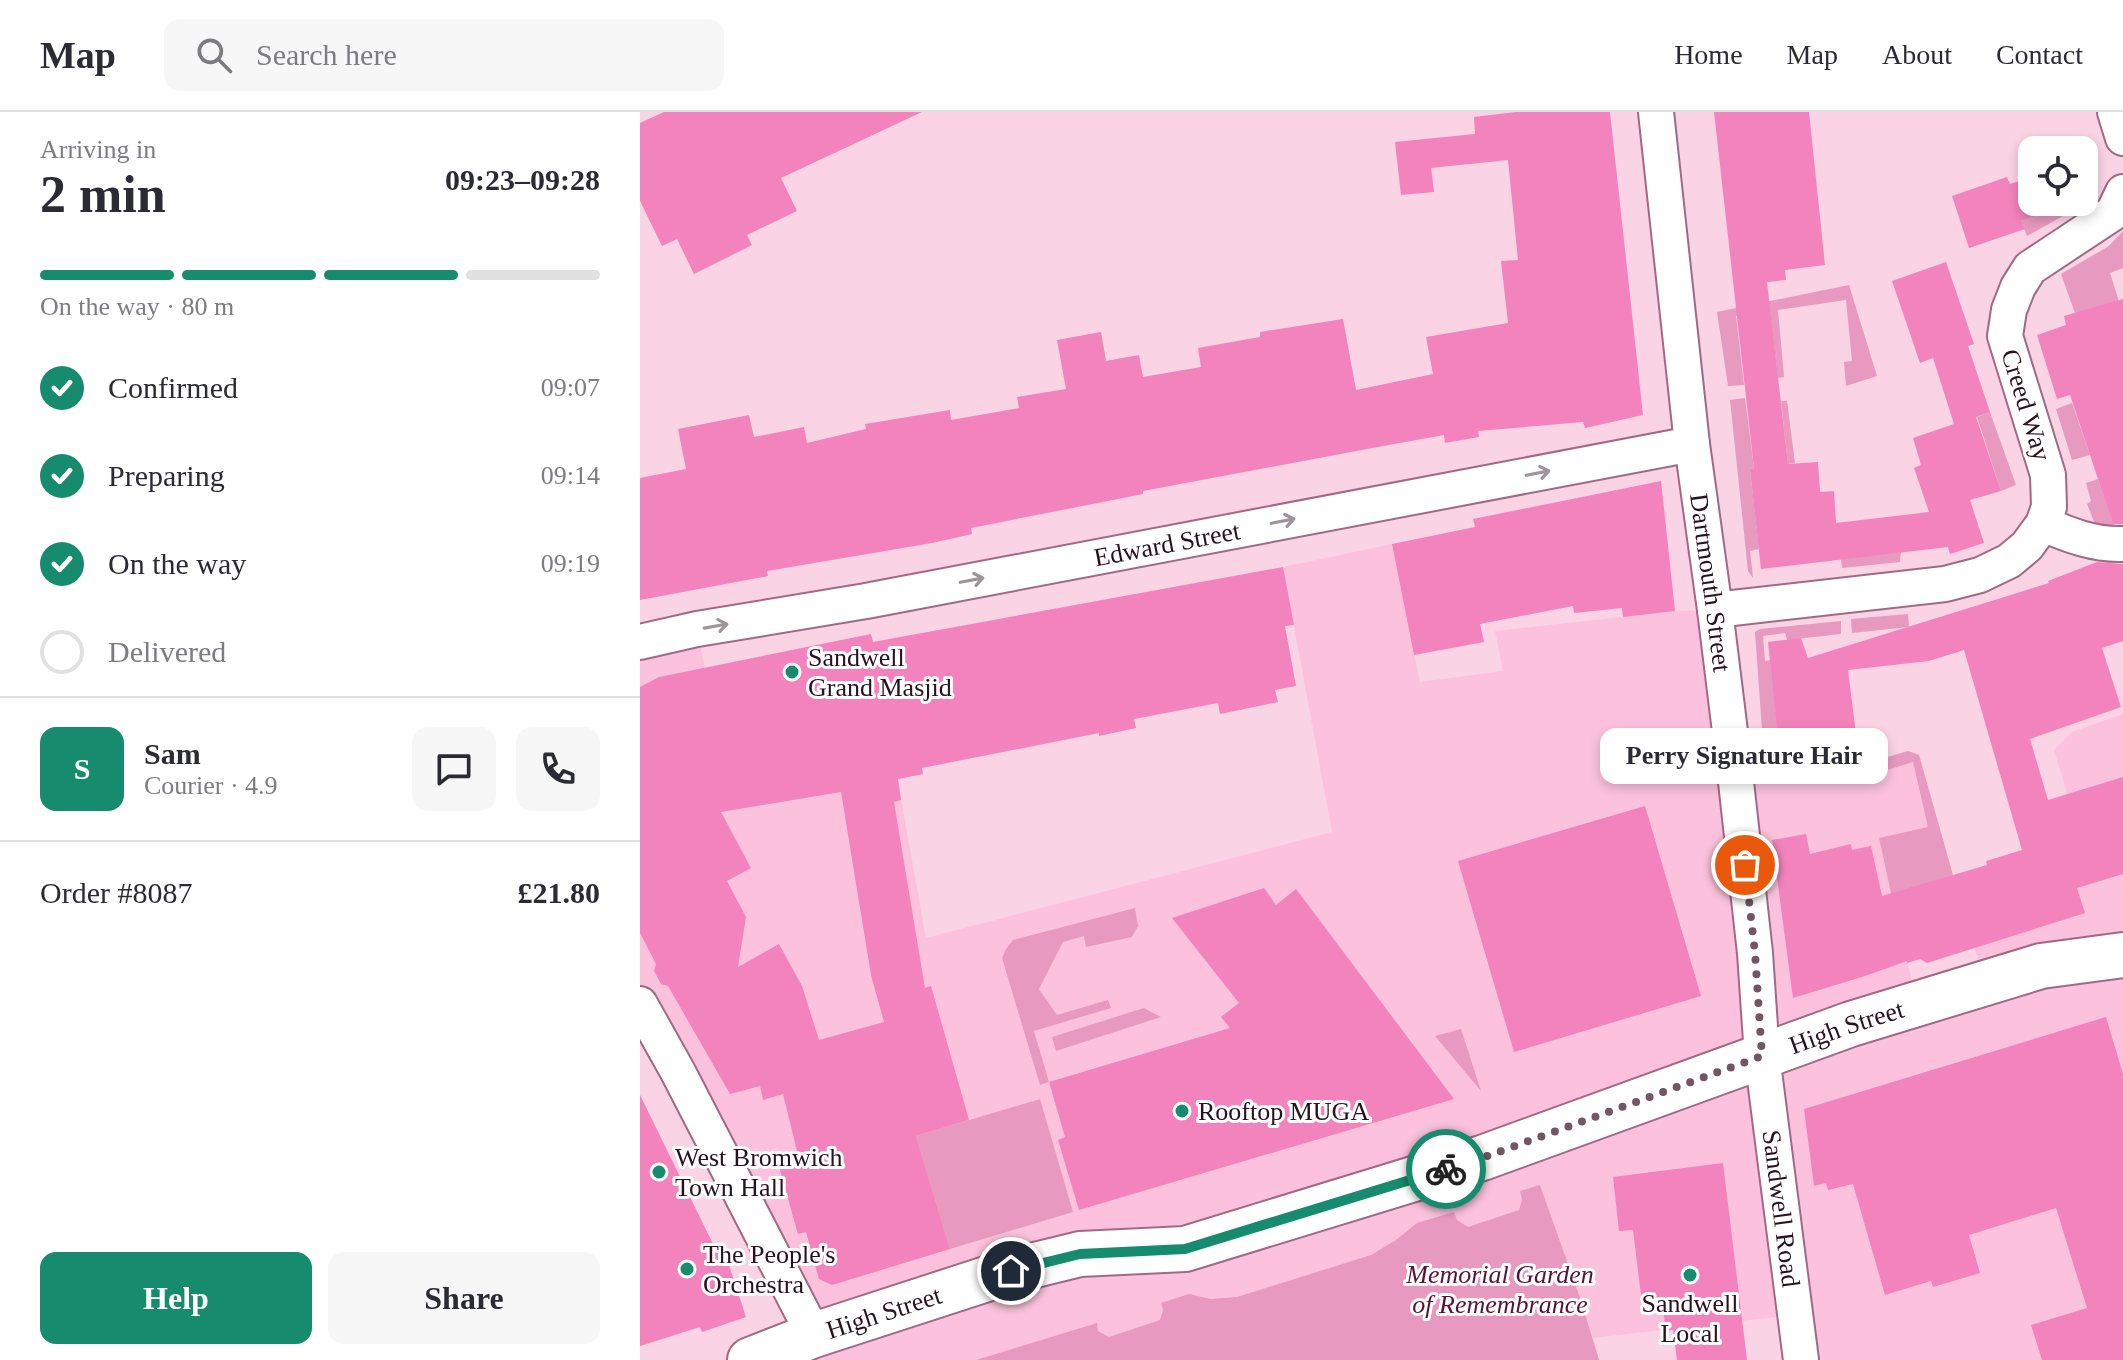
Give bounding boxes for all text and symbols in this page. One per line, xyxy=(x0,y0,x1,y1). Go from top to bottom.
search box xyxy=(164,19,724,91)
icon: search xyxy=(192,33,236,77)
text: Map xyxy=(40,34,116,76)
text: Search here xyxy=(256,38,397,71)
text: Home xyxy=(1674,39,1743,70)
text: Map xyxy=(1787,39,1838,70)
text: About xyxy=(1882,39,1952,70)
text: Contact xyxy=(1996,39,2083,70)
text: Arriving in xyxy=(40,135,156,164)
map controls xyxy=(2018,136,2098,216)
button: locate xyxy=(2018,136,2098,216)
text: 09:23–09:28 xyxy=(445,163,600,196)
text: 2 min xyxy=(40,166,166,223)
text: On the way · 80 m xyxy=(40,292,234,321)
street label: Creed Way xyxy=(1995,346,2057,464)
icon: check xyxy=(40,366,84,410)
text: Confirmed xyxy=(108,371,238,404)
text: 09:07 xyxy=(541,373,600,402)
icon: check xyxy=(40,454,84,498)
text: Preparing xyxy=(108,459,225,492)
text: 09:14 xyxy=(541,461,600,490)
one-way arrow xyxy=(1525,464,1550,479)
street label: Dartmouth Street xyxy=(1685,492,1737,674)
one-way arrow xyxy=(1269,513,1295,528)
street label: Edward Street xyxy=(1091,516,1243,572)
icon: check xyxy=(40,542,84,586)
text: On the way xyxy=(108,547,246,580)
text: 09:19 xyxy=(541,549,600,578)
one-way arrow xyxy=(959,572,985,587)
one-way arrow xyxy=(703,618,729,633)
text: Delivered xyxy=(108,635,226,668)
place label: Sandwell Grand Masjid xyxy=(808,643,952,702)
marker: Sandwell Grand Masjid xyxy=(783,663,801,681)
button: chat xyxy=(412,727,496,811)
button: phone xyxy=(516,727,600,811)
callout: Perry Signature Hair xyxy=(1601,729,1889,785)
text: Sam xyxy=(144,737,201,770)
text: Perry Signature Hair xyxy=(1626,741,1862,770)
text: S xyxy=(74,752,90,785)
text: Courier · 4.9 xyxy=(144,771,278,800)
pin xyxy=(1711,831,1779,899)
icon: bag xyxy=(1723,843,1767,887)
text: Order #8087 xyxy=(40,876,192,909)
text: £21.80 xyxy=(518,876,600,909)
street label: High Street xyxy=(1785,994,1908,1060)
place label: Rooftop MUGA xyxy=(1198,1097,1369,1126)
marker: Rooftop MUGA xyxy=(1173,1102,1191,1120)
street label: Sandwell Road xyxy=(1757,1128,1806,1289)
courier xyxy=(1406,1129,1486,1209)
place label: West Bromwich Town Hall xyxy=(675,1143,843,1202)
icon: bike xyxy=(1424,1147,1468,1191)
marker: West Bromwich Town Hall xyxy=(650,1163,668,1181)
pin xyxy=(977,1237,1045,1305)
place label: The People's Orchestra xyxy=(703,1240,836,1299)
icon: home xyxy=(989,1249,1033,1293)
button: Help xyxy=(40,1252,312,1344)
button: Share xyxy=(328,1252,600,1344)
marker: The People's Orchestra xyxy=(678,1260,696,1278)
park label: Memorial Garden of Remembrance xyxy=(1405,1260,1594,1319)
marker: Sandwell Local xyxy=(1681,1266,1699,1284)
street label: High Street xyxy=(823,1280,946,1345)
place label: Sandwell Local xyxy=(1642,1289,1738,1348)

